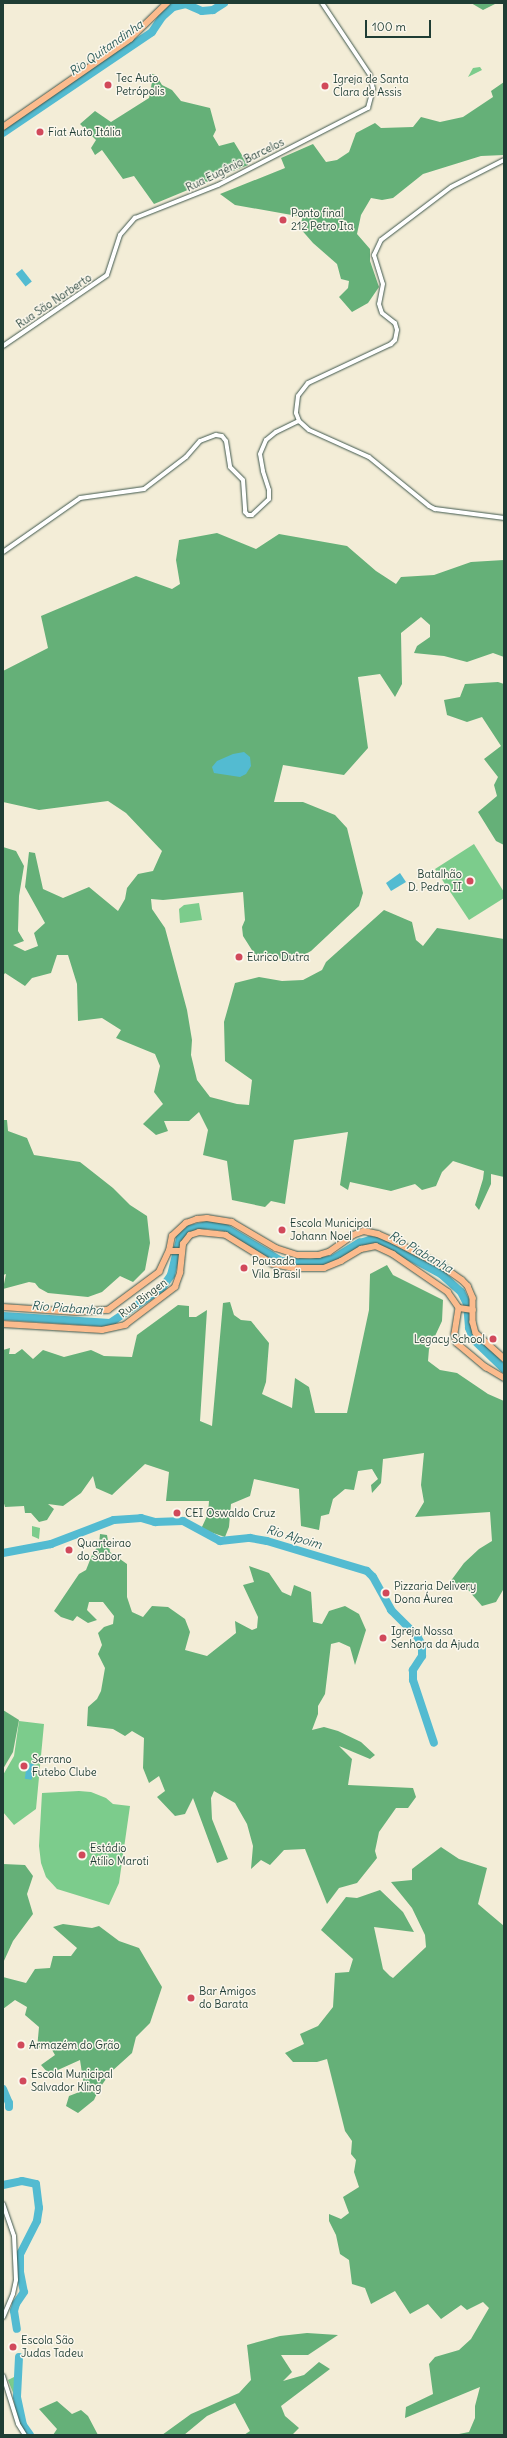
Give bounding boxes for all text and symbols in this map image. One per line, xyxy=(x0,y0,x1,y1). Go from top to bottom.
scale bar xyxy=(367,12,433,38)
water label: Rio Quitandinha xyxy=(66,17,146,79)
text: 100 m xyxy=(372,19,406,34)
place label: Tec Auto Petrópolis xyxy=(116,72,165,98)
place label: Igreja de Santa Clara de Assis xyxy=(333,73,409,99)
marker: Tec Auto Petrópolis xyxy=(103,80,113,90)
marker: Igreja de Santa Clara de Assis xyxy=(320,81,330,91)
place label: Fiat Auto Itália xyxy=(48,125,121,139)
marker: Fiat Auto Itália xyxy=(35,127,45,137)
street label: Rua Eugênio Barcelos xyxy=(184,136,286,194)
place label: Ponto final 212 Petro Ita xyxy=(291,207,354,233)
marker: Ponto final 212 Petro Ita xyxy=(278,215,288,225)
street label: Rua São Norberto xyxy=(14,271,94,331)
place label: Batalhão D. Pedro II xyxy=(408,868,462,894)
marker: Batalhão D. Pedro II xyxy=(465,876,475,886)
place label: Eurico Dutra xyxy=(247,950,310,964)
marker: Eurico Dutra xyxy=(234,952,244,962)
place label: Escola Municipal Johann Noel xyxy=(290,1217,372,1243)
marker: Escola Municipal Johann Noel xyxy=(277,1225,287,1235)
water label: Rio Piabanha xyxy=(387,1228,455,1276)
place label: Pousada Vila Brasil xyxy=(252,1255,300,1281)
marker: Pousada Vila Brasil xyxy=(239,1263,249,1273)
street label: Rua Bingen xyxy=(116,1276,170,1320)
water label: Rio Piabanha xyxy=(31,1298,103,1318)
place label: Legacy School xyxy=(414,1332,485,1346)
marker: Legacy School xyxy=(488,1334,498,1344)
place label: CEI Oswaldo Cruz xyxy=(185,1506,276,1520)
marker: CEI Oswaldo Cruz xyxy=(172,1508,182,1518)
water label: Rio Alpoim xyxy=(265,1522,323,1552)
place label: Quarteirao do Sabor xyxy=(77,1537,131,1563)
marker: Quarteirao do Sabor xyxy=(64,1545,74,1555)
place label: Pizzaria Delivery Dona Áurea xyxy=(394,1580,476,1606)
marker: Pizzaria Delivery Dona Áurea xyxy=(381,1588,391,1598)
place label: Igreja Nossa Senhora da Ajuda xyxy=(391,1625,479,1651)
marker: Igreja Nossa Senhora da Ajuda xyxy=(378,1633,388,1643)
place label: Serrano Futebo Clube xyxy=(32,1753,97,1779)
marker: Serrano Futebo Clube xyxy=(19,1761,29,1771)
place label: Estádio Atílio Maroti xyxy=(90,1842,149,1868)
marker: Estádio Atílio Maroti xyxy=(77,1850,87,1860)
place label: Bar Amigos do Barata xyxy=(199,1985,256,2011)
marker: Bar Amigos do Barata xyxy=(186,1993,196,2003)
place label: Armazém do Grão xyxy=(29,2038,120,2052)
marker: Armazém do Grão xyxy=(16,2040,26,2050)
place label: Escola Municipal Salvador Kling xyxy=(31,2068,113,2094)
marker: Escola Municipal Salvador Kling xyxy=(18,2076,28,2086)
place label: Escola São Judas Tadeu xyxy=(21,2334,83,2360)
marker: Escola São Judas Tadeu xyxy=(8,2342,18,2352)

